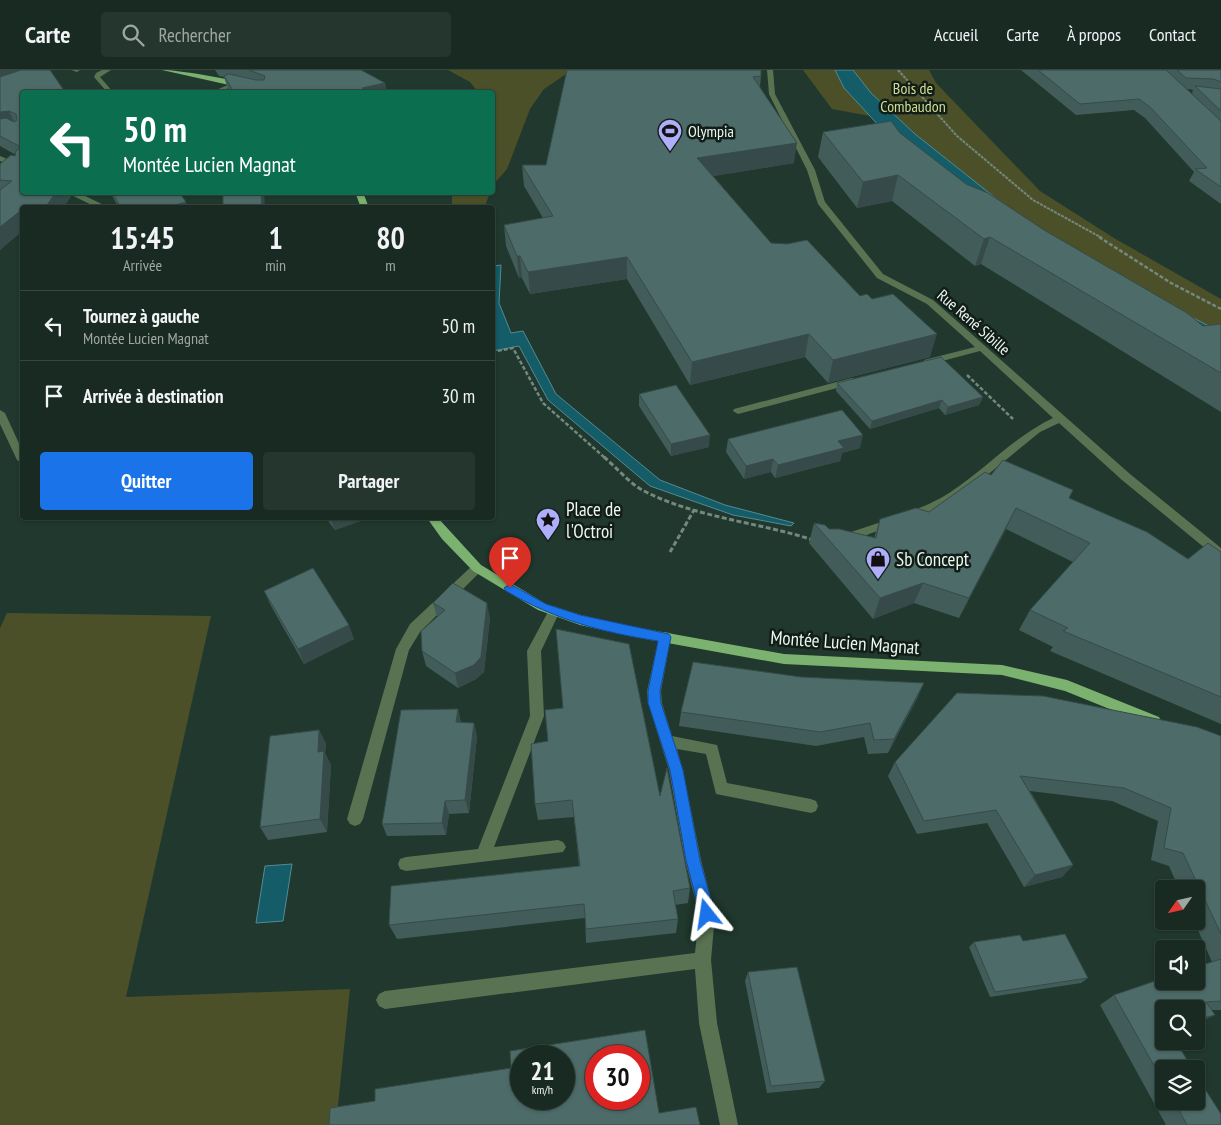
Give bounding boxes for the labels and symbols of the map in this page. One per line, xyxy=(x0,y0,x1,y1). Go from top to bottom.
park label: Bois de Combaudon xyxy=(880,78,946,116)
sports icon: Olympia xyxy=(657,118,683,152)
place label: Olympia xyxy=(688,121,734,141)
street label: Rue René Sibille xyxy=(933,285,1015,359)
place label: Place de l'Octroi xyxy=(566,497,621,543)
place icon: Place de l'Octroi xyxy=(535,507,561,541)
pin xyxy=(489,537,531,588)
shop icon: Sb Concept xyxy=(865,546,891,580)
place label: Sb Concept xyxy=(896,547,970,571)
street label: Montée Lucien Magnat xyxy=(770,625,921,659)
north arrow xyxy=(1155,880,1205,930)
position arrow xyxy=(680,887,732,939)
speed limit sign: 30 xyxy=(585,1045,650,1110)

